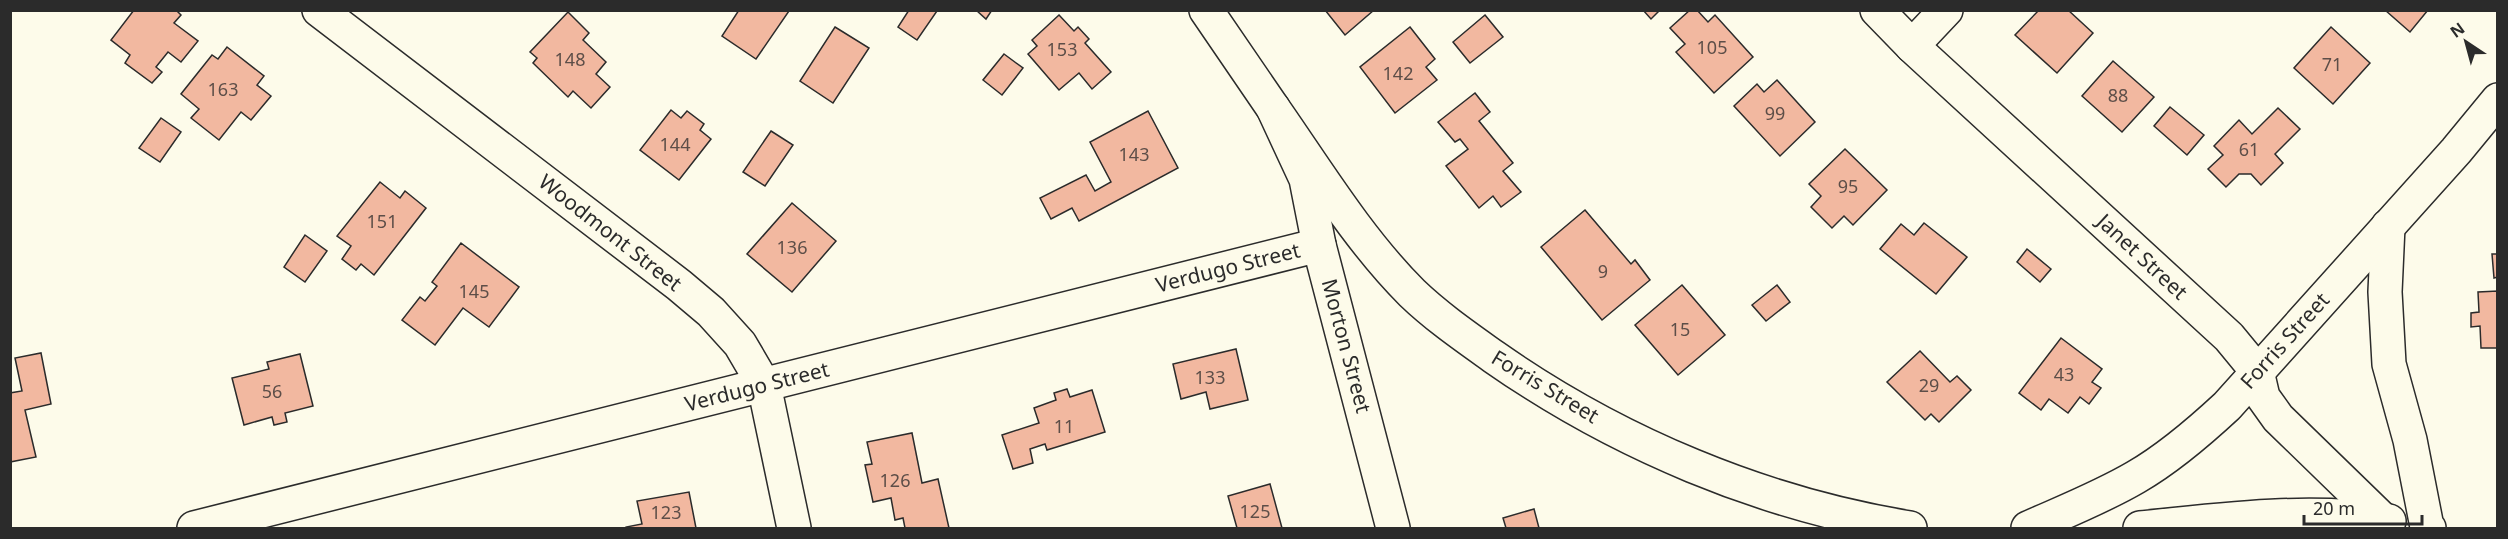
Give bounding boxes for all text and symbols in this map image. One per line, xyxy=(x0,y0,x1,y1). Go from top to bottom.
north arrow xyxy=(2436,12,2496,72)
text: N xyxy=(2445,17,2469,43)
house number: 105 xyxy=(1697,35,1727,59)
house number: 153 xyxy=(1047,37,1077,61)
house number: 148 xyxy=(555,47,585,71)
house number: 71 xyxy=(2322,52,2342,76)
house number: 142 xyxy=(1383,61,1413,85)
house number: 163 xyxy=(208,77,238,101)
house number: 88 xyxy=(2108,83,2128,107)
house number: 99 xyxy=(1765,101,1785,125)
house number: 144 xyxy=(660,132,690,156)
house number: 61 xyxy=(2239,137,2259,161)
house number: 143 xyxy=(1119,142,1149,166)
street label: Woodmont Street xyxy=(533,167,688,297)
house number: 95 xyxy=(1838,174,1858,198)
street label: Janet Street xyxy=(2090,206,2194,306)
house number: 151 xyxy=(367,209,397,233)
house number: 136 xyxy=(777,235,807,259)
street label: Verdugo Street xyxy=(1153,235,1303,299)
house number: 9 xyxy=(1598,259,1608,283)
street label: Morton Street xyxy=(1316,276,1378,416)
house number: 145 xyxy=(459,279,489,303)
street label: Forris Street xyxy=(2234,286,2335,394)
house number: 15 xyxy=(1670,317,1690,341)
street label: Forris Street xyxy=(1487,343,1605,429)
street label: Verdugo Street xyxy=(682,354,832,418)
house number: 43 xyxy=(2054,362,2074,386)
house number: 133 xyxy=(1195,365,1225,389)
house number: 29 xyxy=(1919,373,1939,397)
house number: 56 xyxy=(262,379,282,403)
house number: 11 xyxy=(1054,414,1074,438)
house number: 126 xyxy=(880,468,910,492)
scale bar xyxy=(2304,488,2422,526)
text: 20 m xyxy=(2313,496,2355,520)
house number: 125 xyxy=(1240,499,1270,523)
house number: 123 xyxy=(651,500,681,524)

